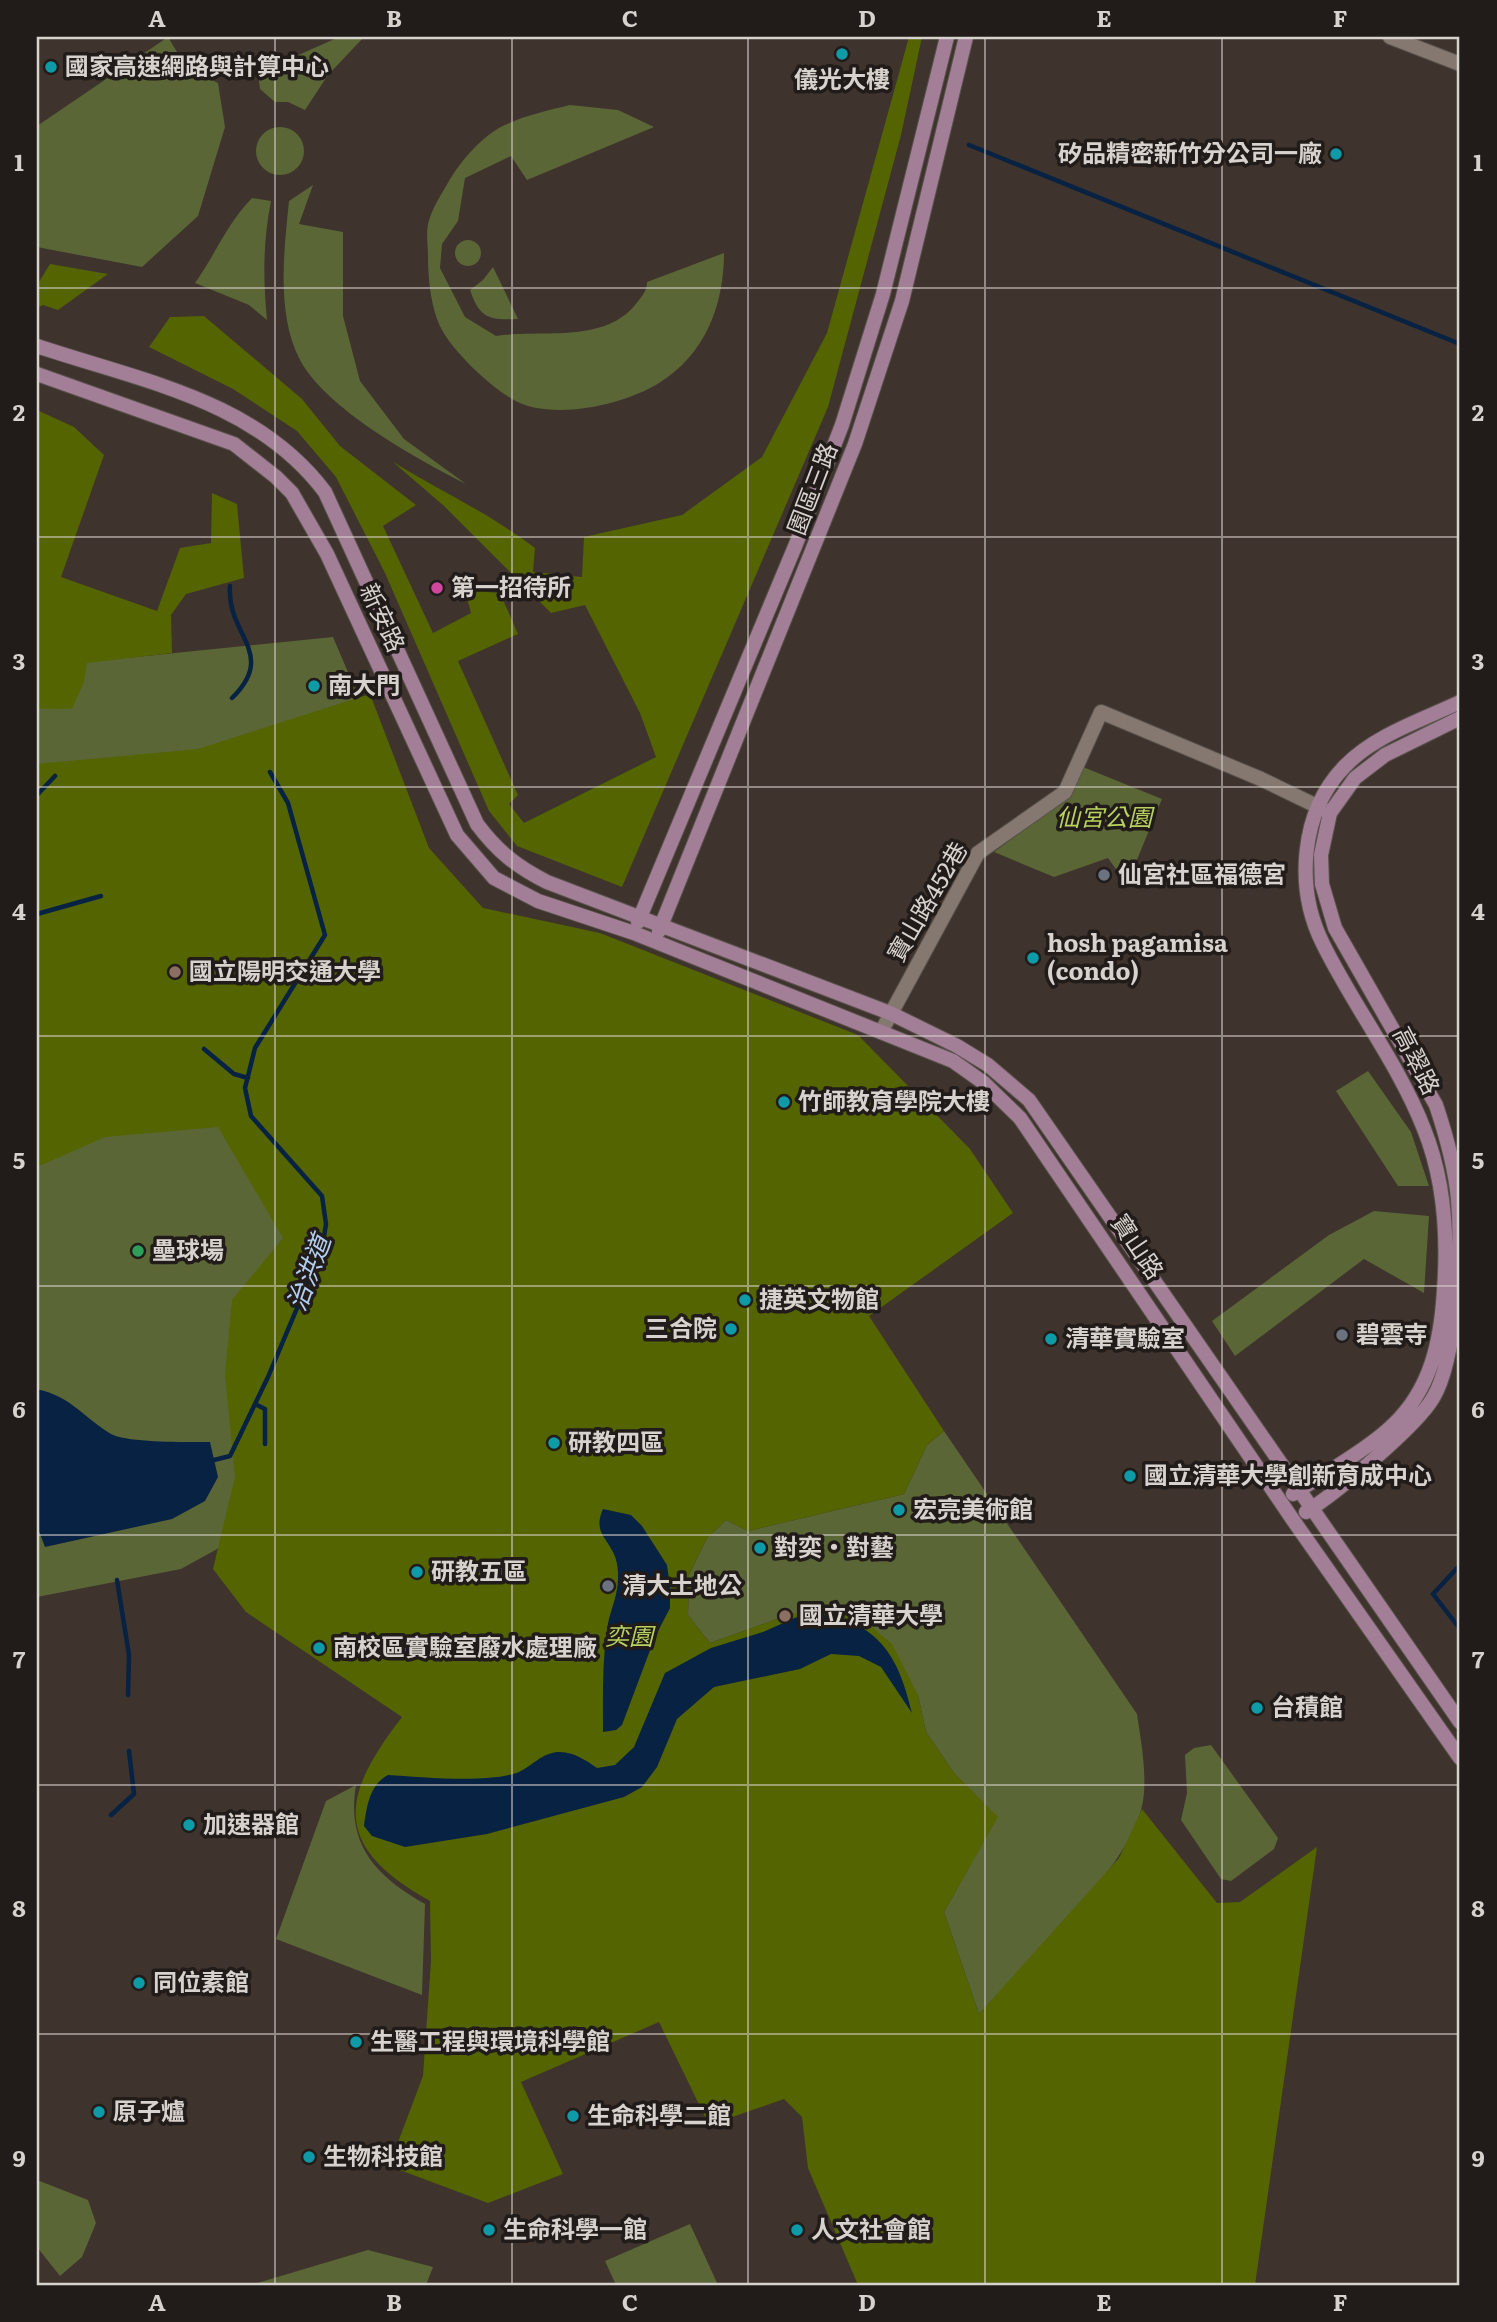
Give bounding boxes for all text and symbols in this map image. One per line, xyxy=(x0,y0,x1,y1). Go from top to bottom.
text: A xyxy=(148,0,166,34)
text: B xyxy=(386,0,402,34)
text: C xyxy=(622,0,638,34)
text: D xyxy=(858,0,876,34)
text: E xyxy=(1096,0,1112,34)
text: F xyxy=(1333,0,1348,34)
marker: 儀光大樓 xyxy=(834,46,850,62)
place label: 國家高速網路與計算中心 xyxy=(65,47,329,82)
marker: 國家高速網路與計算中心 xyxy=(43,59,59,75)
place label: 儀光大樓 xyxy=(794,60,890,95)
place label: 矽品精密新竹分公司一廠 xyxy=(1058,134,1322,169)
text: 1 xyxy=(14,144,24,178)
text: 1 xyxy=(1473,144,1483,178)
marker: 矽品精密新竹分公司一廠 xyxy=(1328,146,1344,162)
text: 2 xyxy=(13,394,25,428)
text: 2 xyxy=(1472,394,1484,428)
street label: 園區三路 xyxy=(777,437,844,539)
place label: 第一招待所 xyxy=(451,568,571,603)
street label: 新安路 xyxy=(353,577,415,657)
marker: 第一招待所 xyxy=(429,580,445,596)
text: 3 xyxy=(13,643,25,677)
text: 3 xyxy=(1472,643,1484,677)
place label: 南大門 xyxy=(328,666,400,701)
marker: 南大門 xyxy=(306,678,322,694)
park label: 仙宮公園 xyxy=(1056,798,1155,833)
street label: 寶山路452巷 xyxy=(877,834,974,967)
place label: 仙宮社區福德宮 xyxy=(1118,855,1286,890)
marker: 仙宮社區福德宮 xyxy=(1096,867,1112,883)
text: 4 xyxy=(12,893,26,927)
text: 4 xyxy=(1471,893,1485,927)
place label: hosh pagamisa (condo) xyxy=(1047,924,1228,987)
marker: hosh pagamisa (condo) xyxy=(1025,950,1041,966)
place label: 國立陽明交通大學 xyxy=(189,952,381,987)
marker: 國立陽明交通大學 xyxy=(167,964,183,980)
street label: 高翠路 xyxy=(1386,1020,1450,1100)
place label: 竹師教育學院大樓 xyxy=(798,1082,990,1117)
marker: 竹師教育學院大樓 xyxy=(776,1094,792,1110)
text: 5 xyxy=(13,1142,25,1176)
text: 5 xyxy=(1472,1142,1484,1176)
street label: 寶山路 xyxy=(1104,1206,1174,1285)
water label: 治洪道 xyxy=(275,1225,340,1315)
place label: 壘球場 xyxy=(152,1231,224,1266)
marker: 壘球場 xyxy=(130,1243,146,1259)
place label: 捷英文物館 xyxy=(759,1280,879,1315)
marker: 捷英文物館 xyxy=(737,1292,753,1308)
place label: 三合院 xyxy=(645,1309,717,1344)
place label: 碧雲寺 xyxy=(1356,1315,1428,1350)
place label: 清華實驗室 xyxy=(1065,1319,1185,1354)
marker: 三合院 xyxy=(723,1321,739,1337)
marker: 碧雲寺 xyxy=(1334,1327,1350,1343)
marker: 清華實驗室 xyxy=(1043,1331,1059,1347)
text: 6 xyxy=(12,1391,26,1425)
text: 6 xyxy=(1471,1391,1485,1425)
place label: 研教四區 xyxy=(568,1423,664,1458)
marker: 研教四區 xyxy=(546,1435,562,1451)
place label: 國立清華大學創新育成中心 xyxy=(1144,1456,1432,1491)
marker: 國立清華大學創新育成中心 xyxy=(1122,1468,1138,1484)
place label: 宏亮美術館 xyxy=(913,1490,1033,1525)
marker: 宏亮美術館 xyxy=(891,1502,907,1518)
place label: 對奕‧對藝 xyxy=(774,1528,894,1563)
marker: 對奕‧對藝 xyxy=(752,1540,768,1556)
place label: 研教五區 xyxy=(431,1552,527,1587)
marker: 研教五區 xyxy=(409,1564,425,1580)
place label: 清大土地公 xyxy=(622,1566,742,1601)
marker: 清大土地公 xyxy=(600,1578,616,1594)
place label: 國立清華大學 xyxy=(799,1596,943,1631)
marker: 國立清華大學 xyxy=(777,1608,793,1624)
park label: 奕園 xyxy=(605,1617,656,1652)
place label: 南校區實驗室廢水處理廠 xyxy=(333,1628,597,1663)
marker: 南校區實驗室廢水處理廠 xyxy=(311,1640,327,1656)
text: 7 xyxy=(13,1641,26,1675)
text: 7 xyxy=(1472,1641,1485,1675)
place label: 台積館 xyxy=(1271,1688,1343,1723)
marker: 台積館 xyxy=(1249,1700,1265,1716)
place label: 加速器館 xyxy=(203,1805,299,1840)
marker: 加速器館 xyxy=(181,1817,197,1833)
text: 8 xyxy=(12,1890,26,1924)
text: 8 xyxy=(1471,1890,1485,1924)
place label: 同位素館 xyxy=(153,1963,249,1998)
marker: 同位素館 xyxy=(131,1975,147,1991)
place label: 生醫工程與環境科學館 xyxy=(370,2022,610,2057)
marker: 生醫工程與環境科學館 xyxy=(348,2034,364,2050)
place label: 原子爐 xyxy=(113,2092,185,2127)
place label: 生命科學二館 xyxy=(587,2096,731,2131)
marker: 原子爐 xyxy=(91,2104,107,2120)
marker: 生命科學二館 xyxy=(565,2108,581,2124)
place label: 生物科技館 xyxy=(323,2137,443,2172)
text: 9 xyxy=(12,2140,26,2174)
text: 9 xyxy=(1471,2140,1485,2174)
marker: 生物科技館 xyxy=(301,2149,317,2165)
place label: 生命科學一館 xyxy=(503,2210,647,2245)
place label: 人文社會館 xyxy=(811,2210,931,2245)
marker: 生命科學一館 xyxy=(481,2222,497,2238)
marker: 人文社會館 xyxy=(789,2222,805,2238)
text: A xyxy=(148,2284,166,2318)
text: B xyxy=(386,2284,402,2318)
text: C xyxy=(622,2284,638,2318)
text: D xyxy=(858,2284,876,2318)
text: E xyxy=(1096,2284,1112,2318)
text: F xyxy=(1333,2284,1348,2318)

